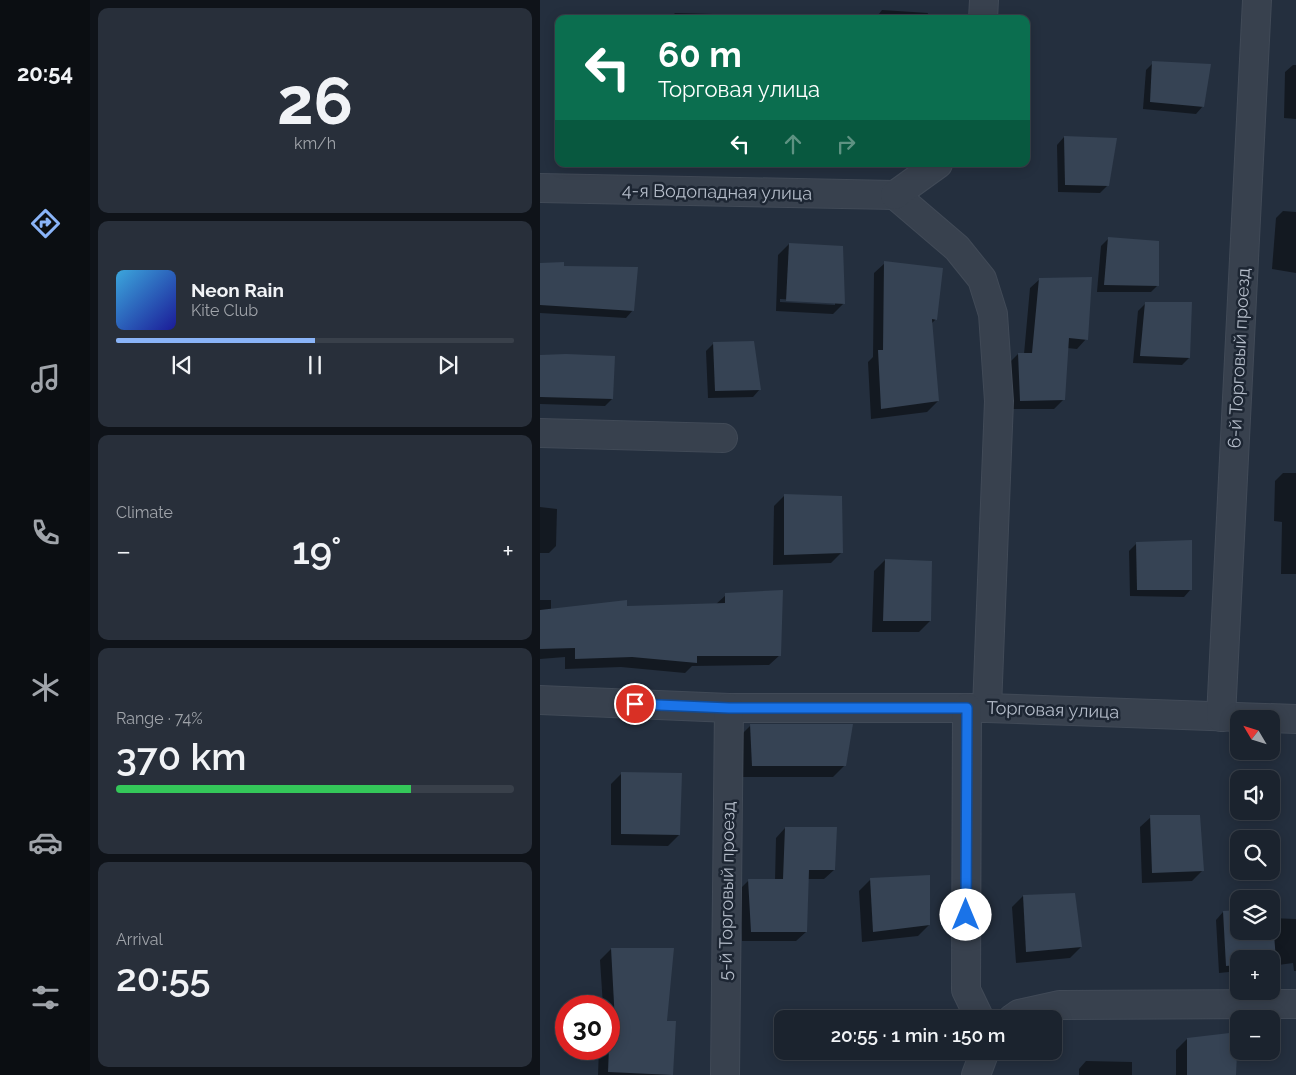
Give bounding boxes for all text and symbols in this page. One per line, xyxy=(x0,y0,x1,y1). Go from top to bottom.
text: 60 m xyxy=(658,34,742,75)
icon: left xyxy=(575,35,640,100)
text: 20:54 xyxy=(17,60,73,86)
text: 26 xyxy=(277,63,353,139)
text: Торговая улица xyxy=(658,76,820,102)
icon: left xyxy=(726,130,754,158)
icon: ahead xyxy=(779,130,807,158)
icon: right xyxy=(832,130,860,158)
text: km/h xyxy=(294,134,336,153)
street label: 4-я Водопадная улица xyxy=(622,179,812,204)
icon: directions xyxy=(28,206,63,241)
street label: 6-й Торговый проезд xyxy=(1223,267,1254,449)
text: Neon Rain xyxy=(191,279,284,301)
text: Kite Club xyxy=(191,301,258,320)
icon: previous xyxy=(168,351,196,379)
icon: pause xyxy=(301,351,329,379)
icon: next xyxy=(434,351,462,379)
icon: music xyxy=(28,361,63,396)
text: Climate xyxy=(116,503,173,522)
icon: phone xyxy=(28,515,63,550)
text: 19° xyxy=(292,528,342,573)
text: − xyxy=(116,535,131,568)
text: + xyxy=(502,535,514,568)
icon: climate xyxy=(28,670,63,705)
pin xyxy=(614,683,656,725)
icon: arrive xyxy=(621,690,649,718)
street label: Торговая улица xyxy=(986,697,1120,722)
text: Range · 74% xyxy=(116,709,203,728)
north arrow xyxy=(1230,710,1280,760)
map controls xyxy=(1230,710,1280,1060)
text: 370 km xyxy=(116,734,246,779)
button: sound xyxy=(1230,770,1280,820)
street label: 5-й Торговый проезд xyxy=(714,801,739,981)
icon: car xyxy=(28,825,63,860)
button: search xyxy=(1230,830,1280,880)
position arrow xyxy=(939,888,991,940)
button: layers xyxy=(1230,890,1280,940)
text: Arrival xyxy=(116,930,163,949)
button: + xyxy=(1230,950,1280,1000)
text: 20:55 xyxy=(116,955,211,1000)
icon: filters xyxy=(28,980,63,1015)
speed limit sign: 30 xyxy=(555,995,620,1060)
button: − xyxy=(1230,1010,1280,1060)
text: 20:55 · 1 min · 150 m xyxy=(831,1024,1005,1046)

